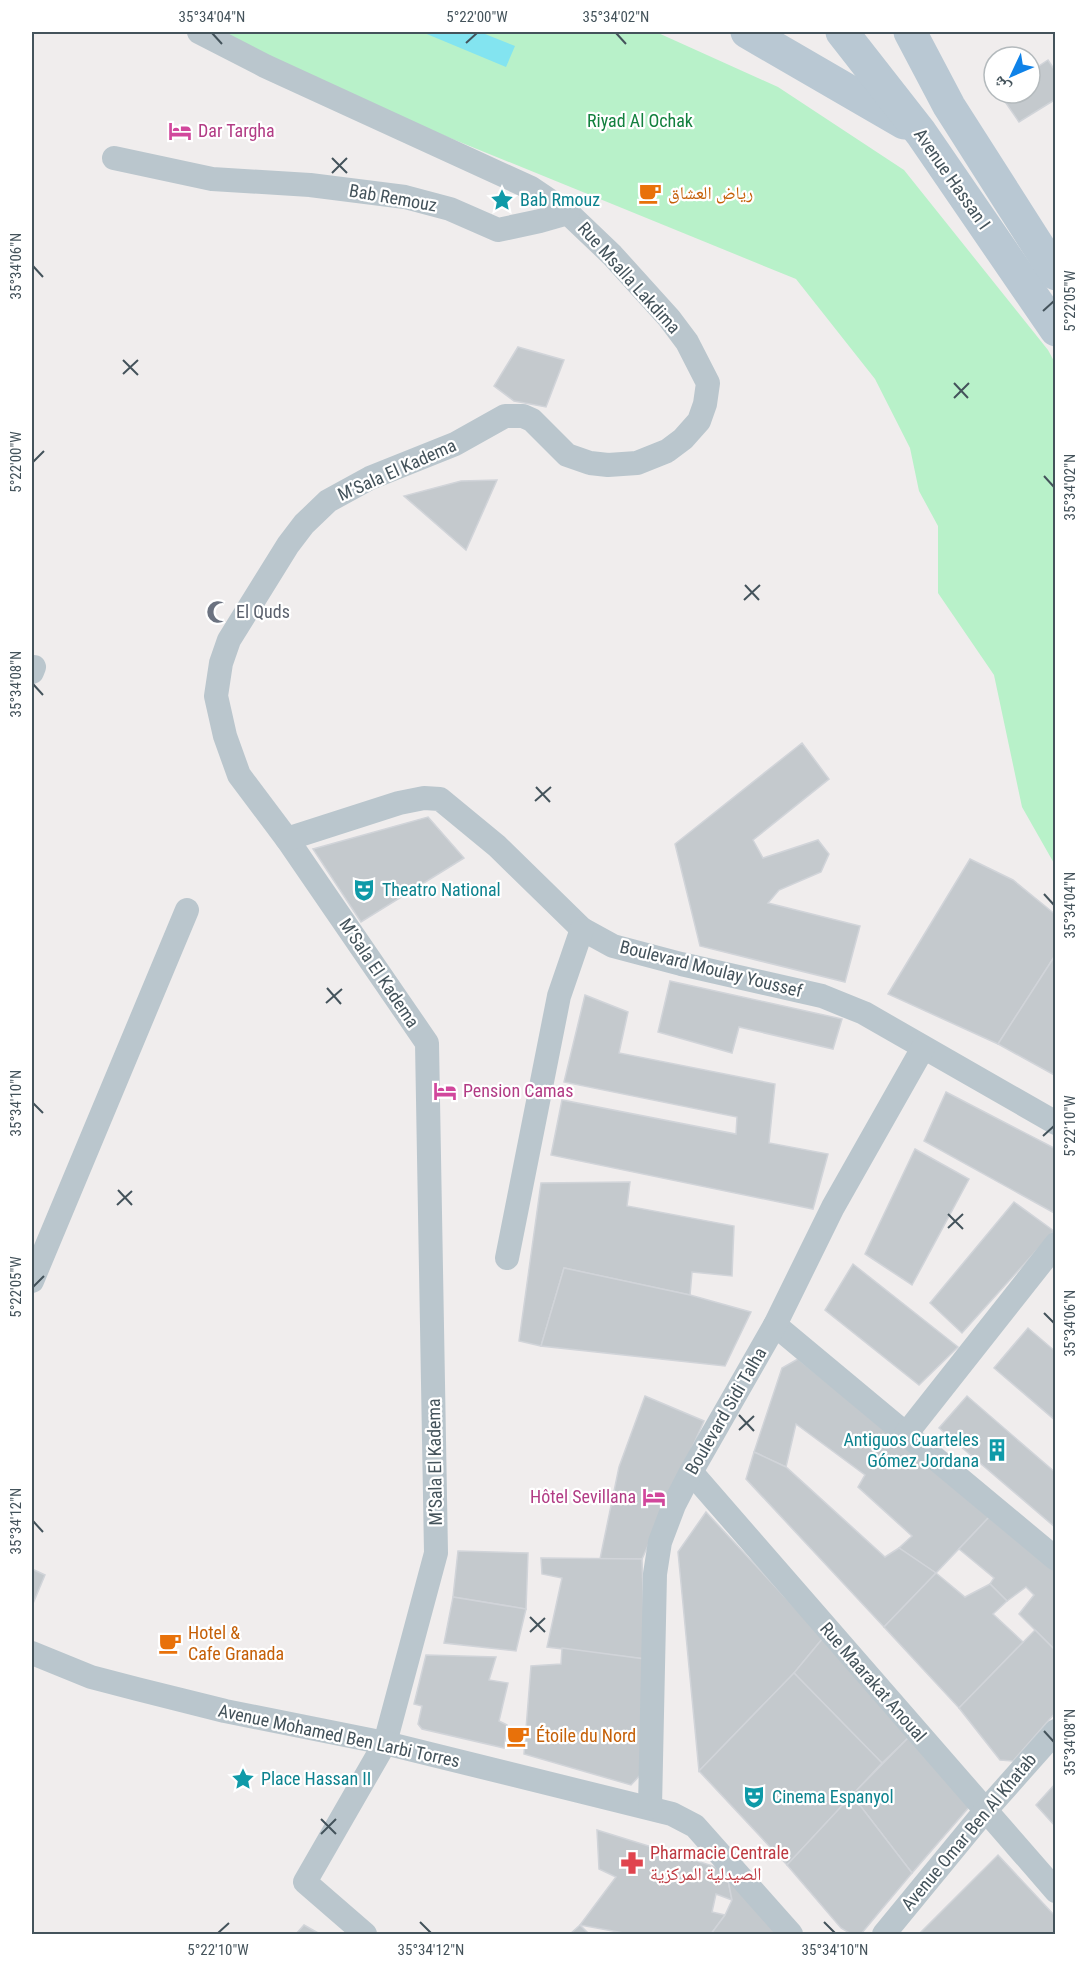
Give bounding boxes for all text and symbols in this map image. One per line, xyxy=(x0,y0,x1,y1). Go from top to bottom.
text: 35°34'04"N xyxy=(179,8,245,26)
text: 5°22'00"W xyxy=(446,8,508,26)
text: 35°34'02"N xyxy=(583,8,649,26)
north arrow xyxy=(982,45,1042,105)
text: ش xyxy=(989,72,1014,98)
park label: Riyad Al Ochak xyxy=(587,110,693,131)
hotel icon: Dar Targha xyxy=(167,118,193,144)
place label: Dar Targha xyxy=(198,120,275,141)
street label: Avenue Hassan I xyxy=(910,124,995,233)
street label: Bab Remouz xyxy=(348,179,439,216)
cafe icon: رياض العشاق xyxy=(637,180,663,206)
place label: رياض العشاق xyxy=(668,182,753,204)
place icon: Bab Rmouz xyxy=(489,187,515,213)
place label: Bab Rmouz xyxy=(520,189,600,210)
street label: Rue Msalla Lakdima xyxy=(574,218,685,338)
text: 35°34'06"N xyxy=(7,233,25,299)
text: 5°22'05"W xyxy=(1061,270,1079,332)
text: 5°22'00"W xyxy=(7,431,25,493)
street label: M’Sala El Kadema xyxy=(334,434,459,505)
text: 35°34'02"N xyxy=(1061,454,1079,520)
mosque icon: El Quds xyxy=(205,599,231,625)
place label: El Quds xyxy=(236,601,290,622)
text: 35°34'08"N xyxy=(7,651,25,717)
text: 35°34'04"N xyxy=(1061,872,1079,938)
theatre icon: Theatro National xyxy=(351,877,377,903)
place label: Theatro National xyxy=(382,879,501,900)
street label: M’Sala El Kadema xyxy=(335,914,424,1031)
street label: Boulevard Moulay Youssef xyxy=(618,936,805,1001)
text: 35°34'10"N xyxy=(7,1070,25,1136)
hotel icon: Pension Camas xyxy=(432,1078,458,1104)
place label: Pension Camas xyxy=(463,1080,573,1101)
text: 5°22'10"W xyxy=(1061,1095,1079,1157)
text: 5°22'05"W xyxy=(7,1256,25,1318)
text: 35°34'06"N xyxy=(1061,1290,1079,1356)
street label: Boulevard Sidi Talha xyxy=(681,1343,770,1478)
street label: M’Sala El Kadema xyxy=(423,1398,446,1526)
place label: Antiguos Cuarteles Gómez Jordana xyxy=(843,1429,979,1471)
building icon: Antiguos Cuarteles Gómez Jordana xyxy=(984,1437,1010,1463)
hotel icon: Hôtel Sevillana xyxy=(641,1484,667,1510)
place label: Hôtel Sevillana xyxy=(530,1486,636,1507)
text: 35°34'12"N xyxy=(7,1488,25,1554)
street label: Rue Maarakat Anoual xyxy=(816,1618,931,1746)
place label: Hotel & Cafe Granada xyxy=(188,1622,284,1664)
cafe icon: Hotel & Cafe Granada xyxy=(157,1630,183,1656)
street label: Avenue Mohamed Ben Larbi Torres xyxy=(216,1700,462,1771)
text: 35°34'08"N xyxy=(1061,1709,1079,1775)
cafe icon: Étoile du Nord xyxy=(505,1723,531,1749)
place label: Étoile du Nord xyxy=(536,1725,636,1746)
street label: Avenue Omar Ben Al Khatab xyxy=(897,1749,1040,1914)
place icon: Place Hassan II xyxy=(230,1766,256,1792)
place label: Place Hassan II xyxy=(261,1768,371,1789)
theatre icon: Cinema Espanyol xyxy=(741,1784,767,1810)
place label: Cinema Espanyol xyxy=(772,1786,894,1807)
place label: Pharmacie Centrale الصيدلية المركزية xyxy=(650,1842,789,1884)
pharmacy icon: Pharmacie Centrale الصيدلية المركزية xyxy=(619,1850,645,1876)
text: 5°22'10"W xyxy=(187,1941,249,1959)
text: 35°34'12"N xyxy=(398,1941,464,1959)
text: 35°34'10"N xyxy=(802,1941,868,1959)

